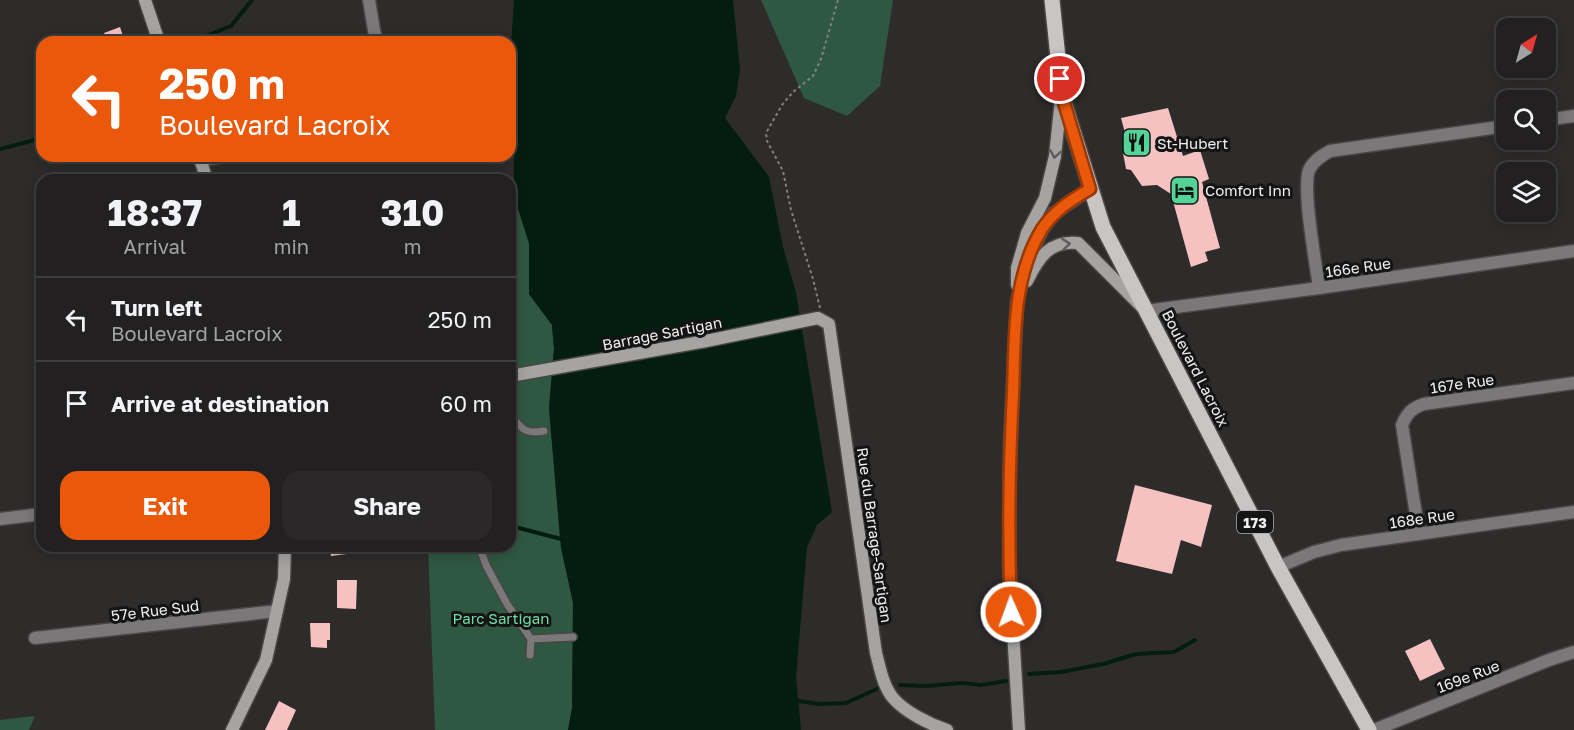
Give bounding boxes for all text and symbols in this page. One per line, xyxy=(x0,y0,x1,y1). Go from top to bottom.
north arrow xyxy=(1496,18,1556,78)
map controls xyxy=(1496,18,1556,222)
pin xyxy=(1034,53,1085,104)
text: 250 m xyxy=(159,58,285,108)
icon: left xyxy=(60,60,138,138)
icon: arrive xyxy=(1043,62,1076,95)
button: search xyxy=(1496,90,1556,150)
text: Boulevard Lacroix xyxy=(159,109,390,141)
restaurant icon: St-Hubert xyxy=(1120,127,1152,159)
place label: St-Hubert xyxy=(1157,134,1228,152)
one-way arrow xyxy=(1049,149,1061,158)
button: layers xyxy=(1496,162,1556,222)
hotel icon: Comfort Inn xyxy=(1168,174,1200,206)
place label: Comfort Inn xyxy=(1205,181,1291,199)
text: 18:37 xyxy=(108,191,202,234)
text: 1 xyxy=(282,191,301,234)
text: 310 xyxy=(381,191,444,234)
text: Arrival xyxy=(124,234,186,258)
text: min xyxy=(274,234,309,258)
text: m xyxy=(404,234,421,258)
one-way arrow xyxy=(1061,238,1071,251)
street label: 166e Rue xyxy=(1324,253,1392,280)
text: Turn left xyxy=(111,294,202,321)
icon: left xyxy=(60,303,93,336)
text: 250 m xyxy=(428,306,492,333)
street label: Boulevard Lacroix xyxy=(1159,307,1233,429)
street label: Barrage Sartigan xyxy=(601,313,723,353)
text: Boulevard Lacroix xyxy=(111,321,282,345)
street label: 167e Rue xyxy=(1429,370,1495,396)
icon: arrive xyxy=(60,387,93,420)
text: Arrive at destination xyxy=(111,390,329,417)
text: 60 m xyxy=(440,390,492,417)
street label: Rue du Barrage-Sartigan xyxy=(854,446,896,624)
button: Exit xyxy=(60,471,270,540)
button: Share xyxy=(282,471,492,540)
street label: 168e Rue xyxy=(1388,504,1456,531)
road number: 173 xyxy=(1237,511,1273,533)
position arrow xyxy=(979,580,1043,644)
street label: 57e Rue Sud xyxy=(110,596,200,624)
park label: Parc Sartigan xyxy=(453,609,549,627)
street label: 169e Rue xyxy=(1434,656,1502,696)

